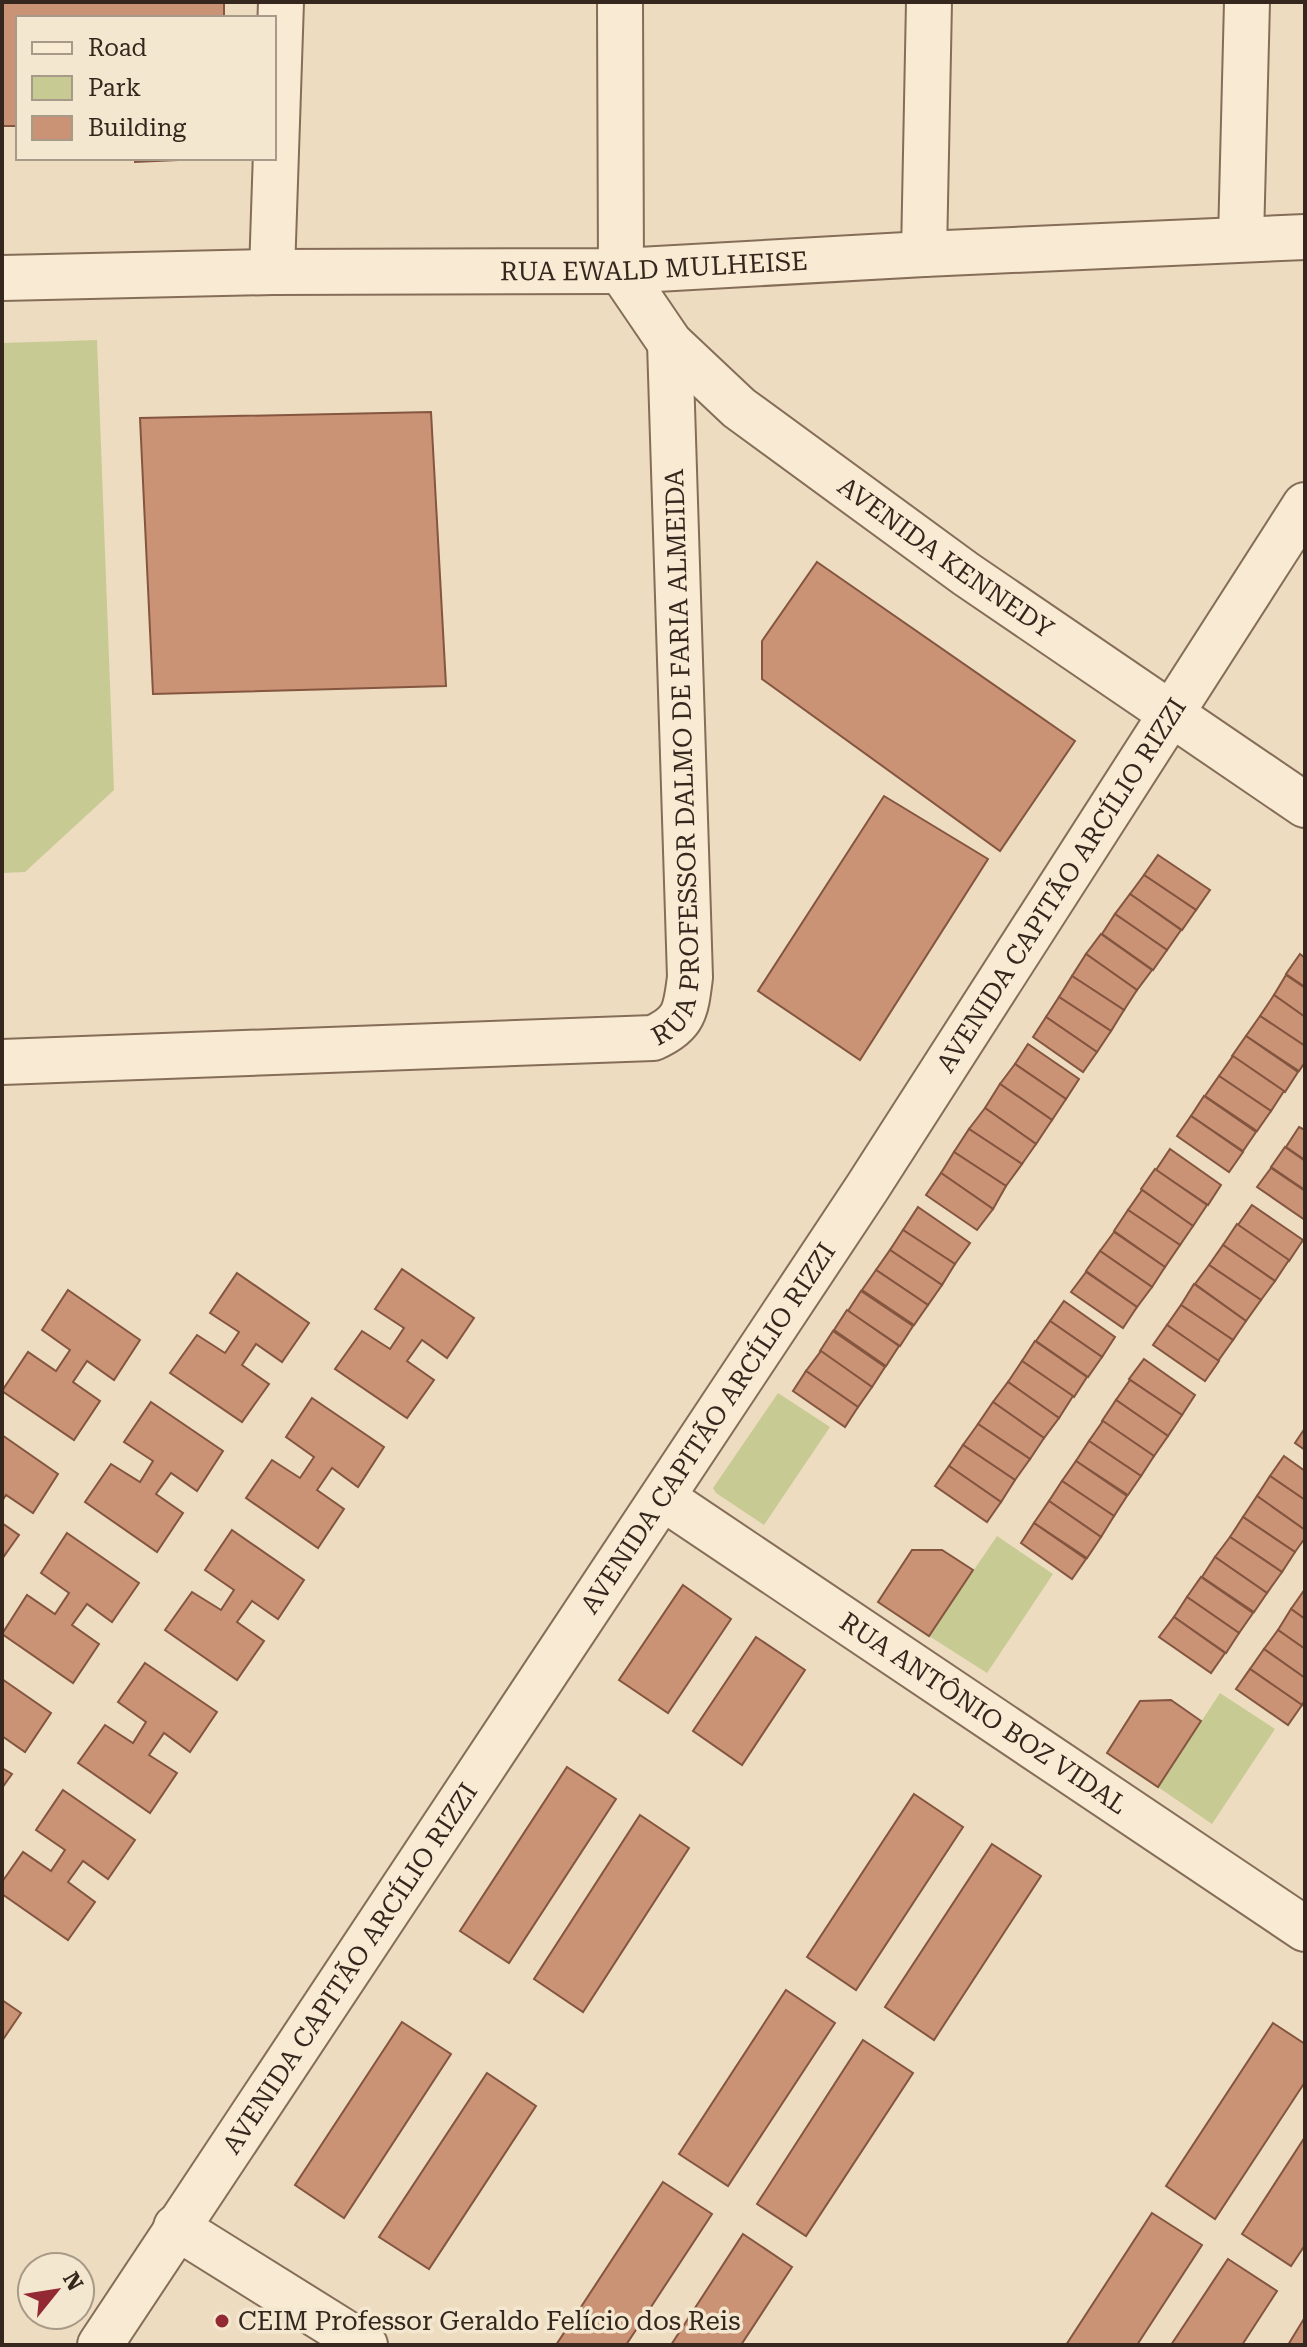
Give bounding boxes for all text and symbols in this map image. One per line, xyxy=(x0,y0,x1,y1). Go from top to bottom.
legend xyxy=(16,16,276,160)
text: Road xyxy=(88,34,147,62)
text: Park xyxy=(88,74,141,102)
text: Building xyxy=(88,114,186,142)
street label: RUA EWALD MULHEISE xyxy=(500,246,809,286)
street label: RUA PROFESSOR DALMO DE FARIA ALMEIDA xyxy=(646,468,705,1051)
street label: AVENIDA KENNEDY xyxy=(832,471,1059,644)
street label: AVENIDA CAPITÃO ARCÍLIO RIZZI xyxy=(930,692,1192,1078)
street label: AVENIDA CAPITÃO ARCÍLIO RIZZI xyxy=(574,1237,841,1619)
street label: RUA ANTÔNIO BOZ VIDAL xyxy=(834,1606,1133,1820)
street label: AVENIDA CAPITÃO ARCÍLIO RIZZI xyxy=(216,1777,483,2159)
north arrow xyxy=(16,2251,96,2331)
text: N xyxy=(58,2268,88,2295)
place label: CEIM Professor Geraldo Felício dos Reis xyxy=(238,2306,741,2336)
marker: CEIM Professor Geraldo Felício dos Reis xyxy=(213,2312,231,2330)

